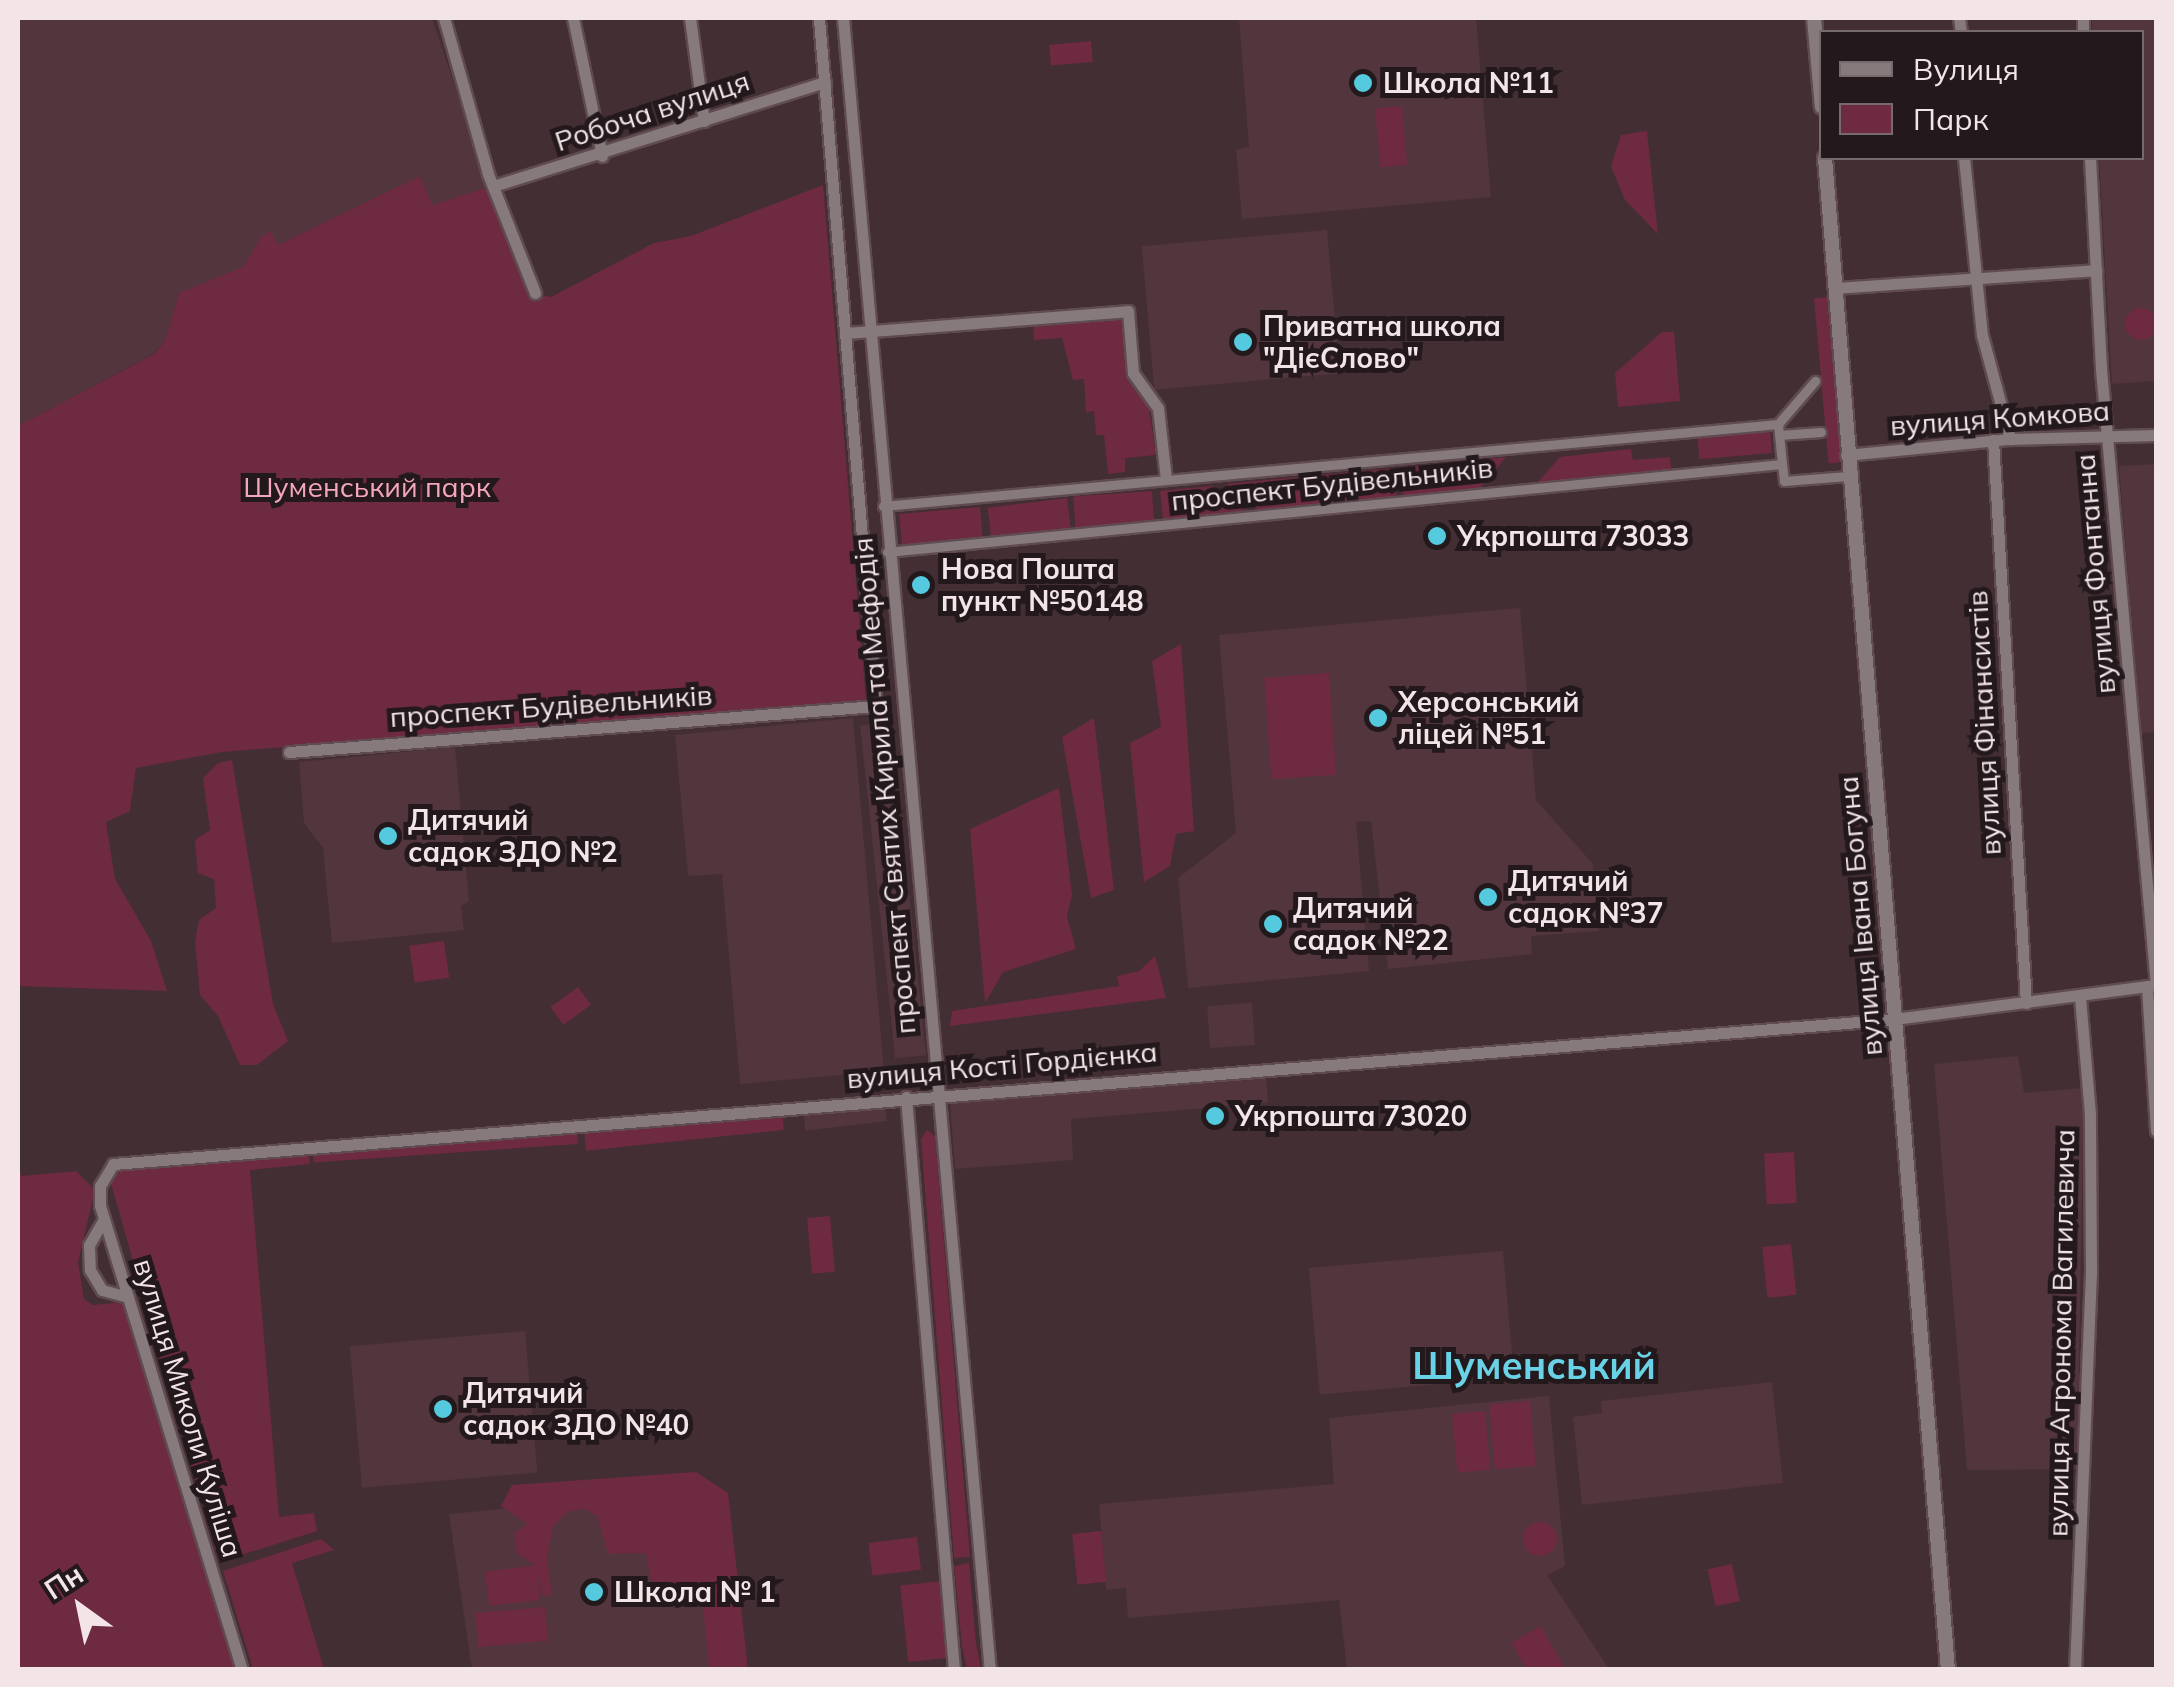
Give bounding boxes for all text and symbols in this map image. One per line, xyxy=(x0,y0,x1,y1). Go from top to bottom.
legend xyxy=(1819,30,2144,160)
text: Вулиця xyxy=(1913,50,2019,88)
street label: Робоча вулиця xyxy=(551,64,753,158)
place label: Школа №11 xyxy=(1383,66,1554,100)
marker: Школа №11 xyxy=(1352,72,1374,94)
text: Парк xyxy=(1913,100,1989,138)
place label: Приватна школа "ДієСлово" xyxy=(1263,309,1501,375)
marker: Приватна школа "ДієСлово" xyxy=(1232,331,1254,353)
street label: вулиця Комкова xyxy=(1889,394,2111,442)
street label: проспект Будівельників xyxy=(1170,450,1494,518)
street label: вулиця Фонтанна xyxy=(2068,453,2122,695)
park label: Шуменський парк xyxy=(243,470,491,504)
place label: Укрпошта 73033 xyxy=(1457,519,1689,553)
marker: Укрпошта 73033 xyxy=(1426,525,1448,547)
street label: проспект Святих Кирила та Мефодія xyxy=(846,536,922,1036)
place label: Нова Пошта пункт №50148 xyxy=(941,552,1144,618)
marker: Нова Пошта пункт №50148 xyxy=(910,574,932,596)
street label: вулиця Фінансистів xyxy=(1960,590,2008,856)
street label: проспект Будівельників xyxy=(389,678,713,734)
place label: Херсонський ліцей №51 xyxy=(1398,685,1580,751)
marker: Херсонський ліцей №51 xyxy=(1367,707,1389,729)
street label: вулиця Івана Богуна xyxy=(1831,775,1889,1057)
place label: Дитячий садок ЗДО №2 xyxy=(408,803,617,869)
marker: Дитячий садок ЗДО №2 xyxy=(377,825,399,847)
place label: Дитячий садок №37 xyxy=(1508,864,1663,930)
marker: Дитячий садок №37 xyxy=(1477,886,1499,908)
place label: Дитячий садок №22 xyxy=(1293,891,1448,957)
marker: Дитячий садок №22 xyxy=(1262,913,1284,935)
street label: вулиця Кості Гордієнка xyxy=(845,1035,1159,1095)
place label: Укрпошта 73020 xyxy=(1235,1099,1467,1133)
marker: Укрпошта 73020 xyxy=(1204,1105,1226,1127)
street label: вулиця Агронома Вагилевича xyxy=(2041,1129,2081,1537)
street label: вулиця Миколи Куліша xyxy=(127,1255,249,1561)
district label: Шуменський xyxy=(1412,1343,1656,1389)
place label: Дитячий садок ЗДО №40 xyxy=(463,1376,689,1442)
marker: Дитячий садок ЗДО №40 xyxy=(432,1398,454,1420)
text: Пн xyxy=(38,1556,89,1607)
north arrow xyxy=(30,1557,130,1657)
place label: Школа № 1 xyxy=(614,1575,776,1609)
marker: Школа № 1 xyxy=(583,1581,605,1603)

